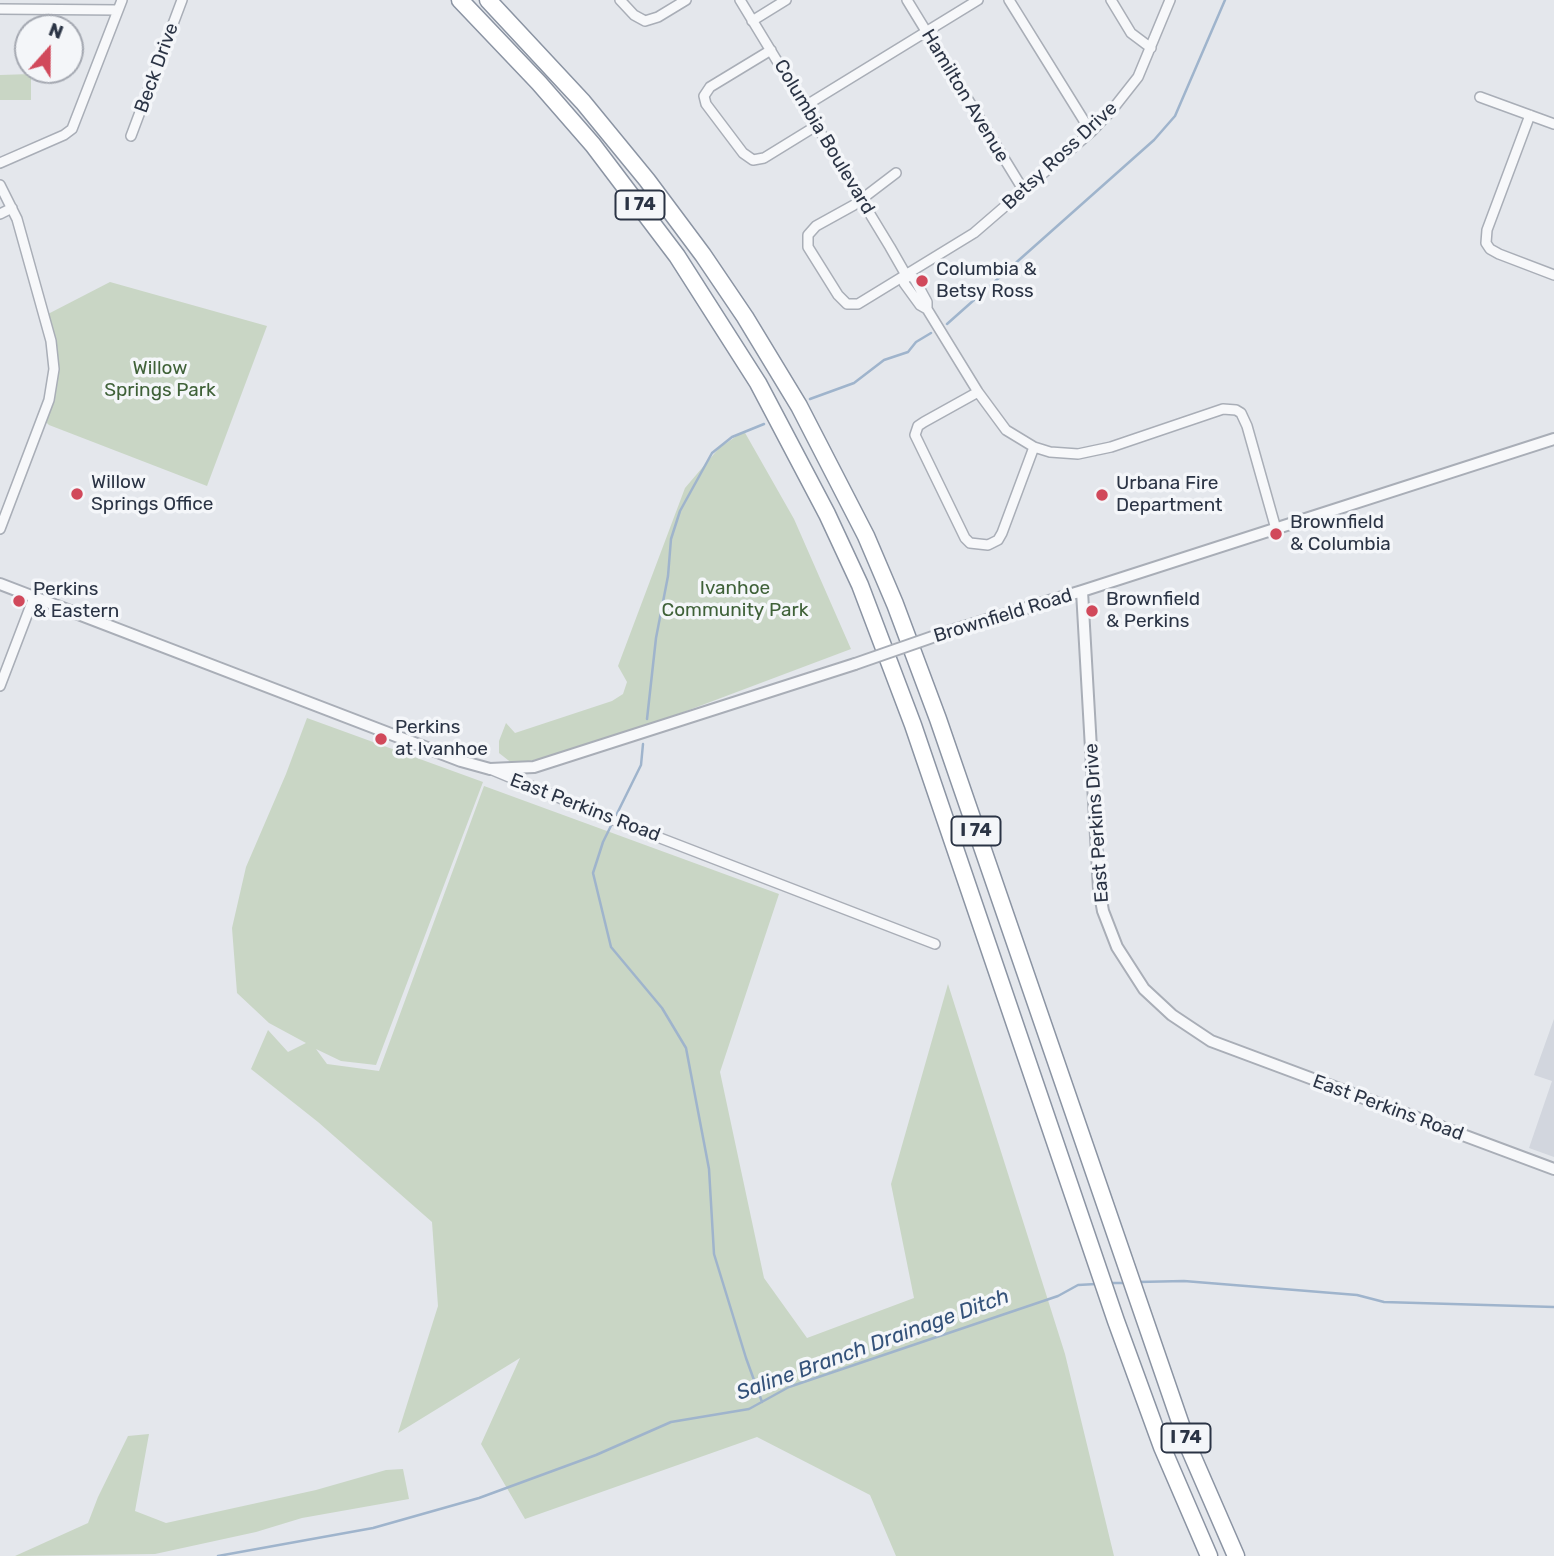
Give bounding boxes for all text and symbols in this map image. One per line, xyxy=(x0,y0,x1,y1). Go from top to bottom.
north arrow xyxy=(14,14,84,84)
text: N xyxy=(45,18,66,44)
street label: Beck Drive xyxy=(130,20,184,116)
street label: Hamilton Avenue xyxy=(916,25,1014,167)
street label: Columbia Boulevard xyxy=(769,56,879,218)
street label: Betsy Ross Drive xyxy=(998,97,1122,215)
road number: I 74 xyxy=(616,190,664,220)
place label: Columbia & Betsy Ross xyxy=(936,259,1037,303)
marker: Columbia & Betsy Ross xyxy=(914,273,930,289)
park label: Willow Springs Park xyxy=(104,358,216,402)
place label: Willow Springs Office xyxy=(91,472,213,516)
place label: Urbana Fire Department xyxy=(1116,473,1223,517)
marker: Willow Springs Office xyxy=(69,486,85,502)
marker: Urbana Fire Department xyxy=(1094,487,1110,503)
place label: Brownfield & Columbia xyxy=(1290,512,1391,556)
marker: Brownfield & Columbia xyxy=(1268,526,1284,542)
park label: Ivanhoe Community Park xyxy=(662,578,808,622)
place label: Perkins & Eastern xyxy=(33,579,119,623)
street label: Brownfield Road xyxy=(931,584,1075,648)
place label: Brownfield & Perkins xyxy=(1106,589,1200,633)
marker: Perkins & Eastern xyxy=(11,593,27,609)
marker: Brownfield & Perkins xyxy=(1084,603,1100,619)
place label: Perkins at Ivanhoe xyxy=(395,717,488,761)
marker: Perkins at Ivanhoe xyxy=(373,731,389,747)
street label: East Perkins Drive xyxy=(1080,743,1114,903)
street label: East Perkins Road xyxy=(507,769,663,847)
road number: I 74 xyxy=(951,816,1000,846)
street label: East Perkins Road xyxy=(1309,1070,1467,1146)
water label: Saline Branch Drainage Ditch xyxy=(733,1284,1013,1406)
road number: I 74 xyxy=(1162,1423,1210,1452)

